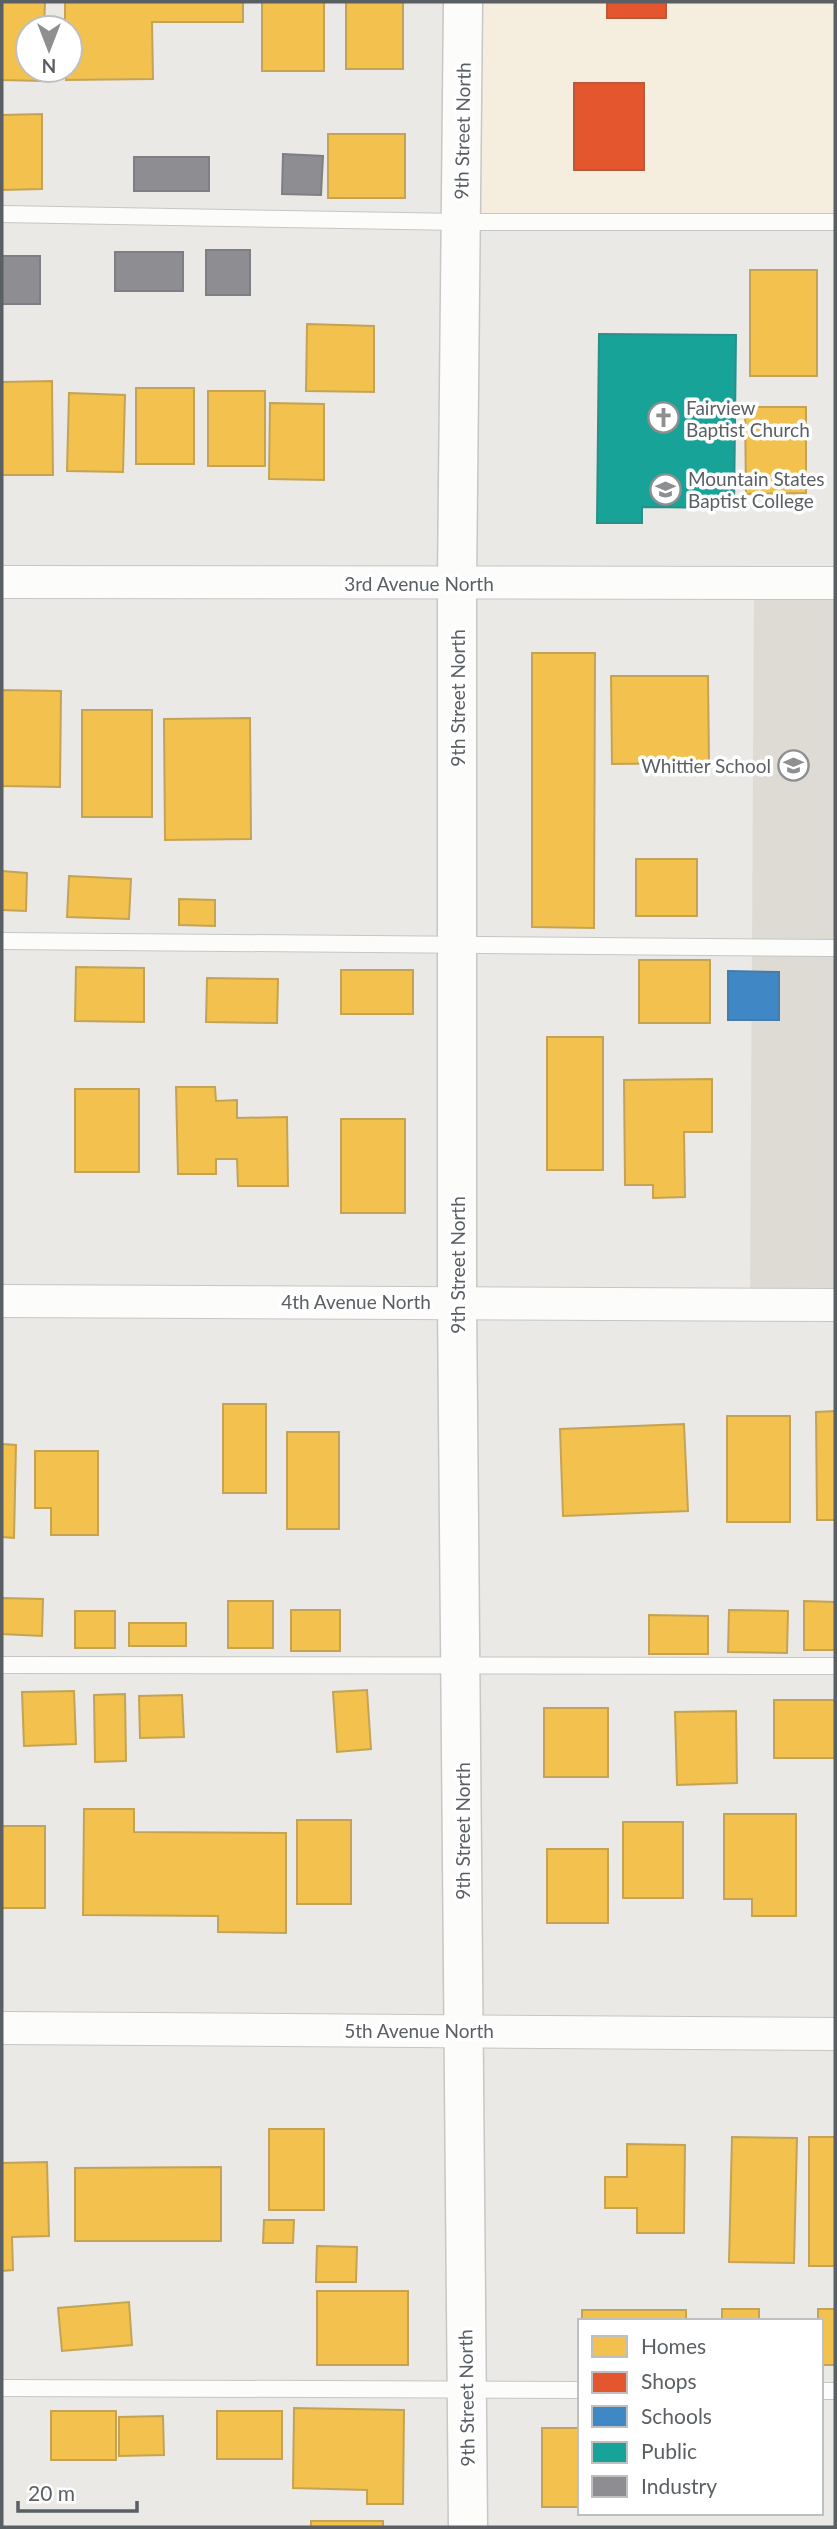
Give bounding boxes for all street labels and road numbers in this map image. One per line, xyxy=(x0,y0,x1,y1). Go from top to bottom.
street label: 9th Street North xyxy=(449,62,475,200)
street label: 3rd Avenue North xyxy=(344,572,494,595)
street label: 9th Street North xyxy=(446,629,469,767)
street label: 9th Street North xyxy=(446,1196,469,1334)
street label: 4th Avenue North xyxy=(281,1290,431,1313)
street label: 9th Street North xyxy=(451,1762,474,1900)
street label: 5th Avenue North xyxy=(344,2019,494,2042)
street label: 9th Street North xyxy=(453,2329,479,2467)

